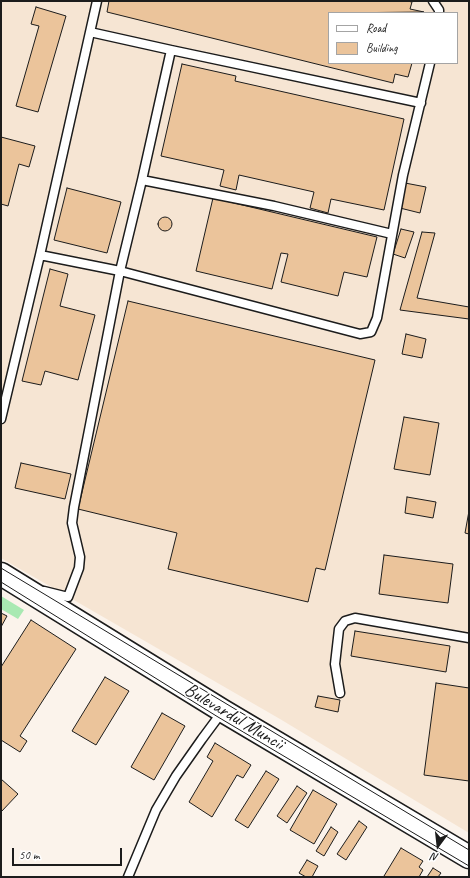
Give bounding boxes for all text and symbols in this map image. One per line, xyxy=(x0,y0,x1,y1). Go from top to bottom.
legend xyxy=(328,12,458,64)
text: Road xyxy=(366,20,386,36)
text: Building xyxy=(366,40,398,56)
street label: Bulevardul Muncii xyxy=(180,678,288,756)
north arrow xyxy=(418,826,458,866)
scale bar xyxy=(14,840,124,866)
text: 50 m xyxy=(19,847,39,863)
text: N xyxy=(430,850,440,865)

